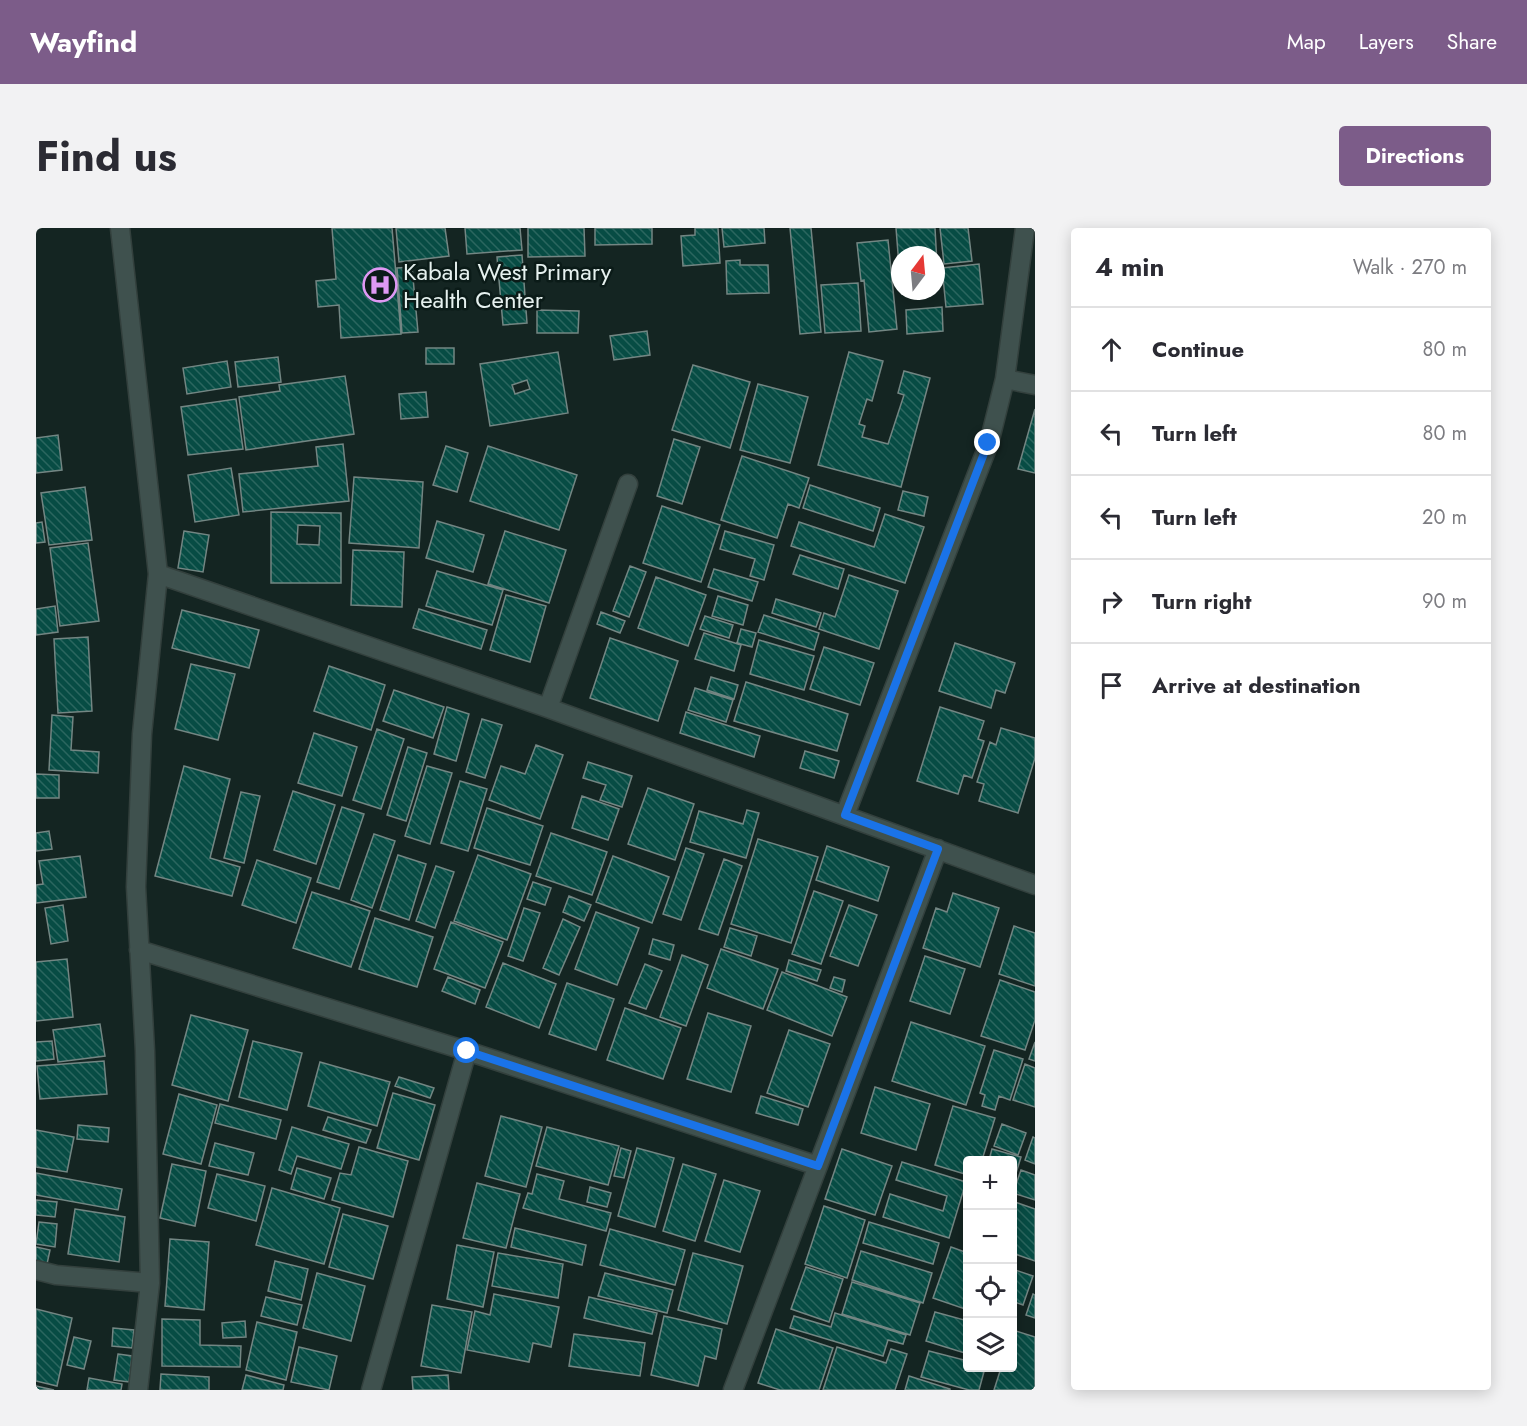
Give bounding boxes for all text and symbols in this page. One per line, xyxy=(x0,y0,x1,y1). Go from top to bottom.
text: Wayfind xyxy=(30,22,137,63)
text: Map xyxy=(1287,27,1326,57)
text: Layers xyxy=(1359,27,1414,57)
text: Share xyxy=(1447,27,1497,57)
text: Find us xyxy=(36,126,177,187)
button: Directions xyxy=(1339,126,1491,186)
north arrow xyxy=(891,246,945,300)
text: 4 min xyxy=(1095,248,1164,286)
text: Walk · 270 m xyxy=(1353,253,1467,282)
place label: Kabala West Primary Health Center xyxy=(403,254,612,317)
hospital icon: Kabala West Primary Health Center xyxy=(362,267,398,303)
icon: ahead xyxy=(1095,333,1128,366)
text: Continue xyxy=(1152,333,1244,365)
text: 80 m xyxy=(1422,335,1467,364)
icon: left xyxy=(1095,417,1128,450)
text: Turn left xyxy=(1152,417,1237,449)
text: 80 m xyxy=(1422,419,1467,448)
route end xyxy=(974,429,1000,455)
icon: left xyxy=(1095,501,1128,534)
text: Turn left xyxy=(1152,501,1237,533)
text: 20 m xyxy=(1422,503,1467,532)
icon: right xyxy=(1095,585,1128,618)
text: Turn right xyxy=(1152,585,1252,617)
text: 90 m xyxy=(1422,587,1467,616)
icon: arrive xyxy=(1095,669,1128,702)
text: Arrive at destination xyxy=(1152,669,1361,701)
route start xyxy=(453,1037,479,1063)
map controls xyxy=(963,1156,1017,1372)
button: + xyxy=(963,1156,1017,1210)
button: − xyxy=(963,1210,1017,1264)
button: locate xyxy=(963,1264,1017,1318)
button: layers xyxy=(963,1318,1017,1372)

